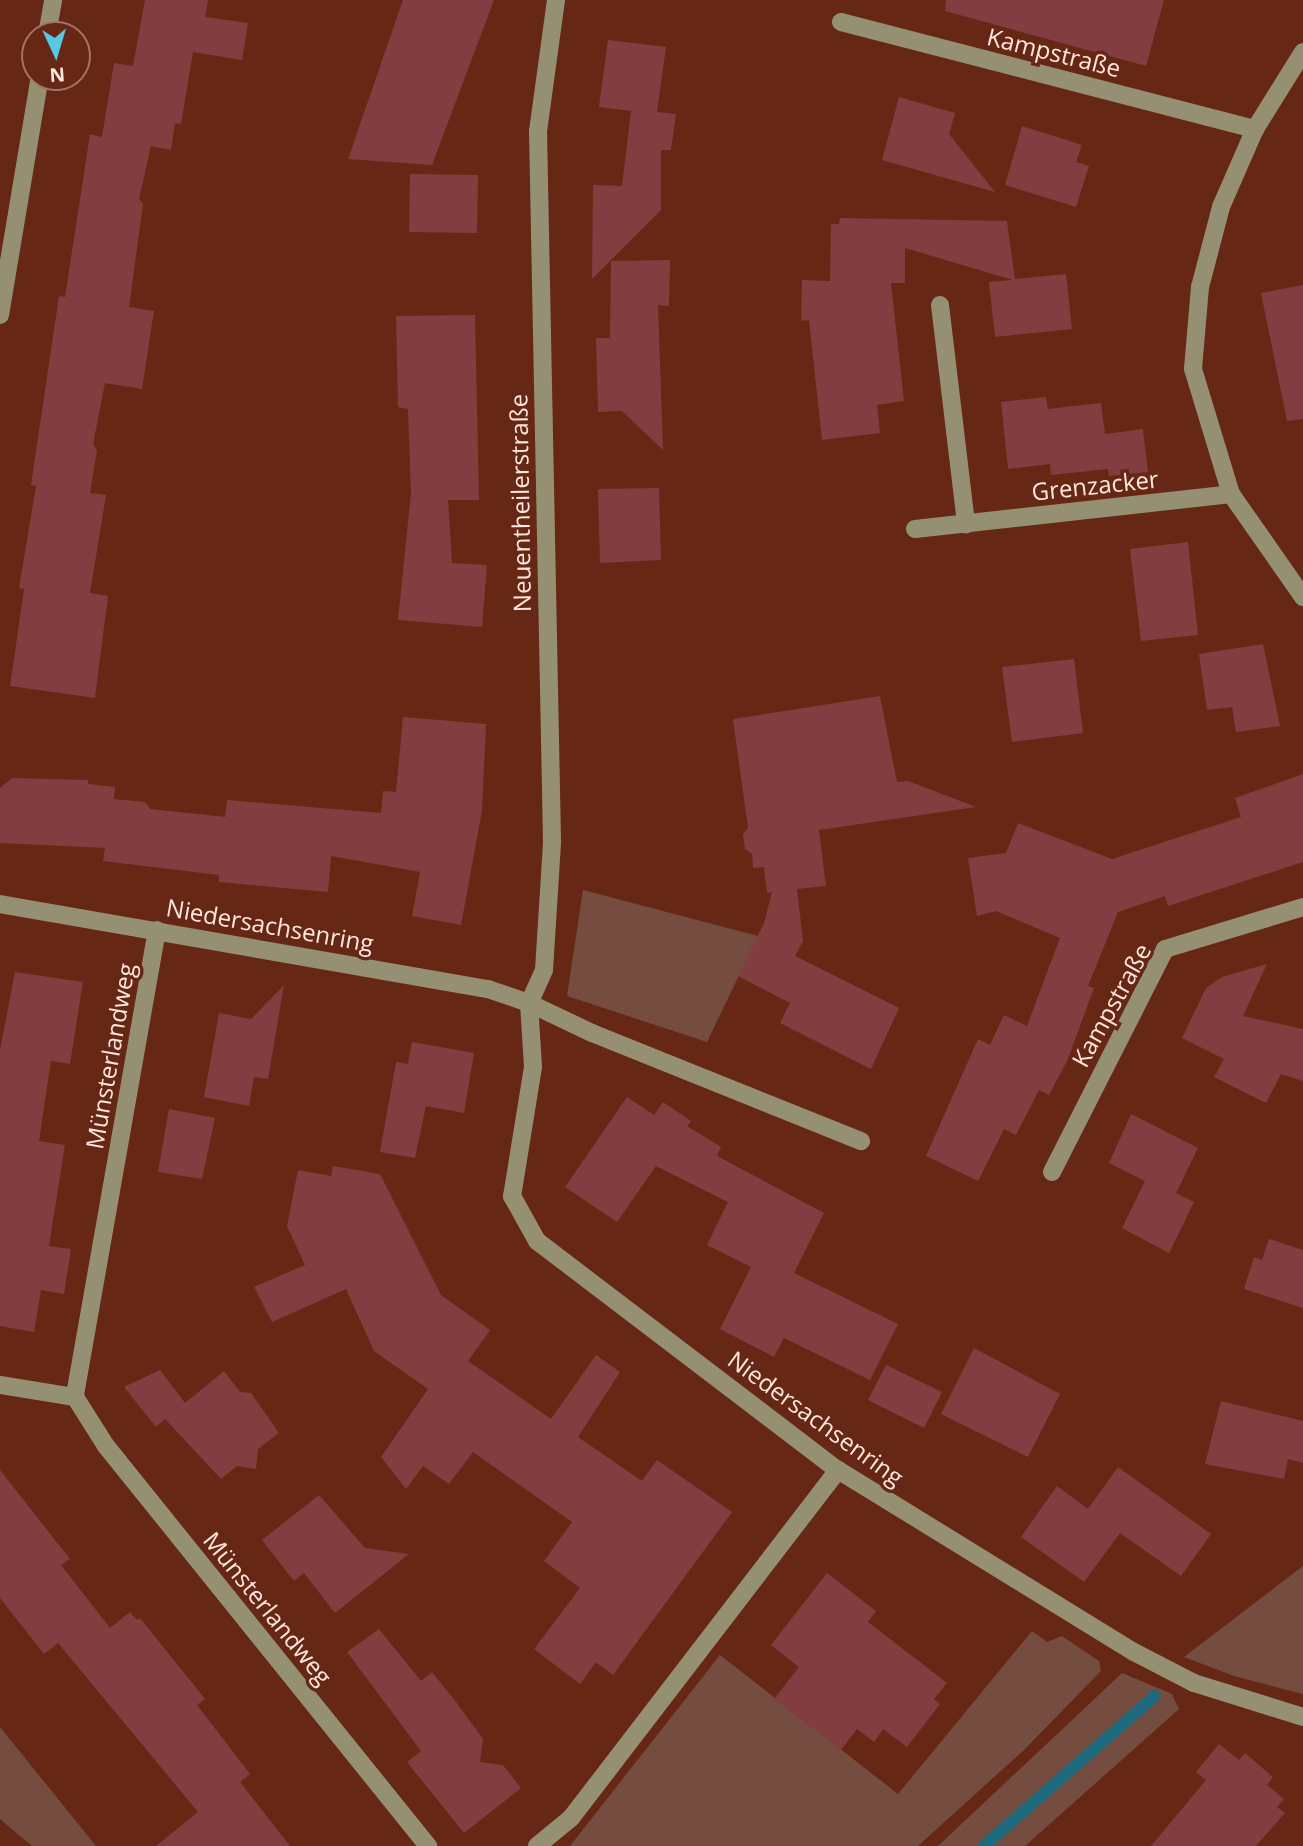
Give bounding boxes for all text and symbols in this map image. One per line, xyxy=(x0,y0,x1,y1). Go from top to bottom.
north arrow xyxy=(21,21,91,91)
street label: Kampstraße xyxy=(984,22,1124,82)
text: N xyxy=(49,61,66,88)
street label: Neuentheilerstraße xyxy=(504,394,536,612)
street label: Grenzacker xyxy=(1030,464,1160,506)
street label: Niedersachsenring xyxy=(164,893,376,957)
street label: Kampstraße xyxy=(1065,938,1157,1072)
street label: Münsterlandweg xyxy=(79,961,141,1151)
street label: Niedersachsenring xyxy=(723,1345,909,1491)
street label: Münsterlandweg xyxy=(198,1526,338,1690)

